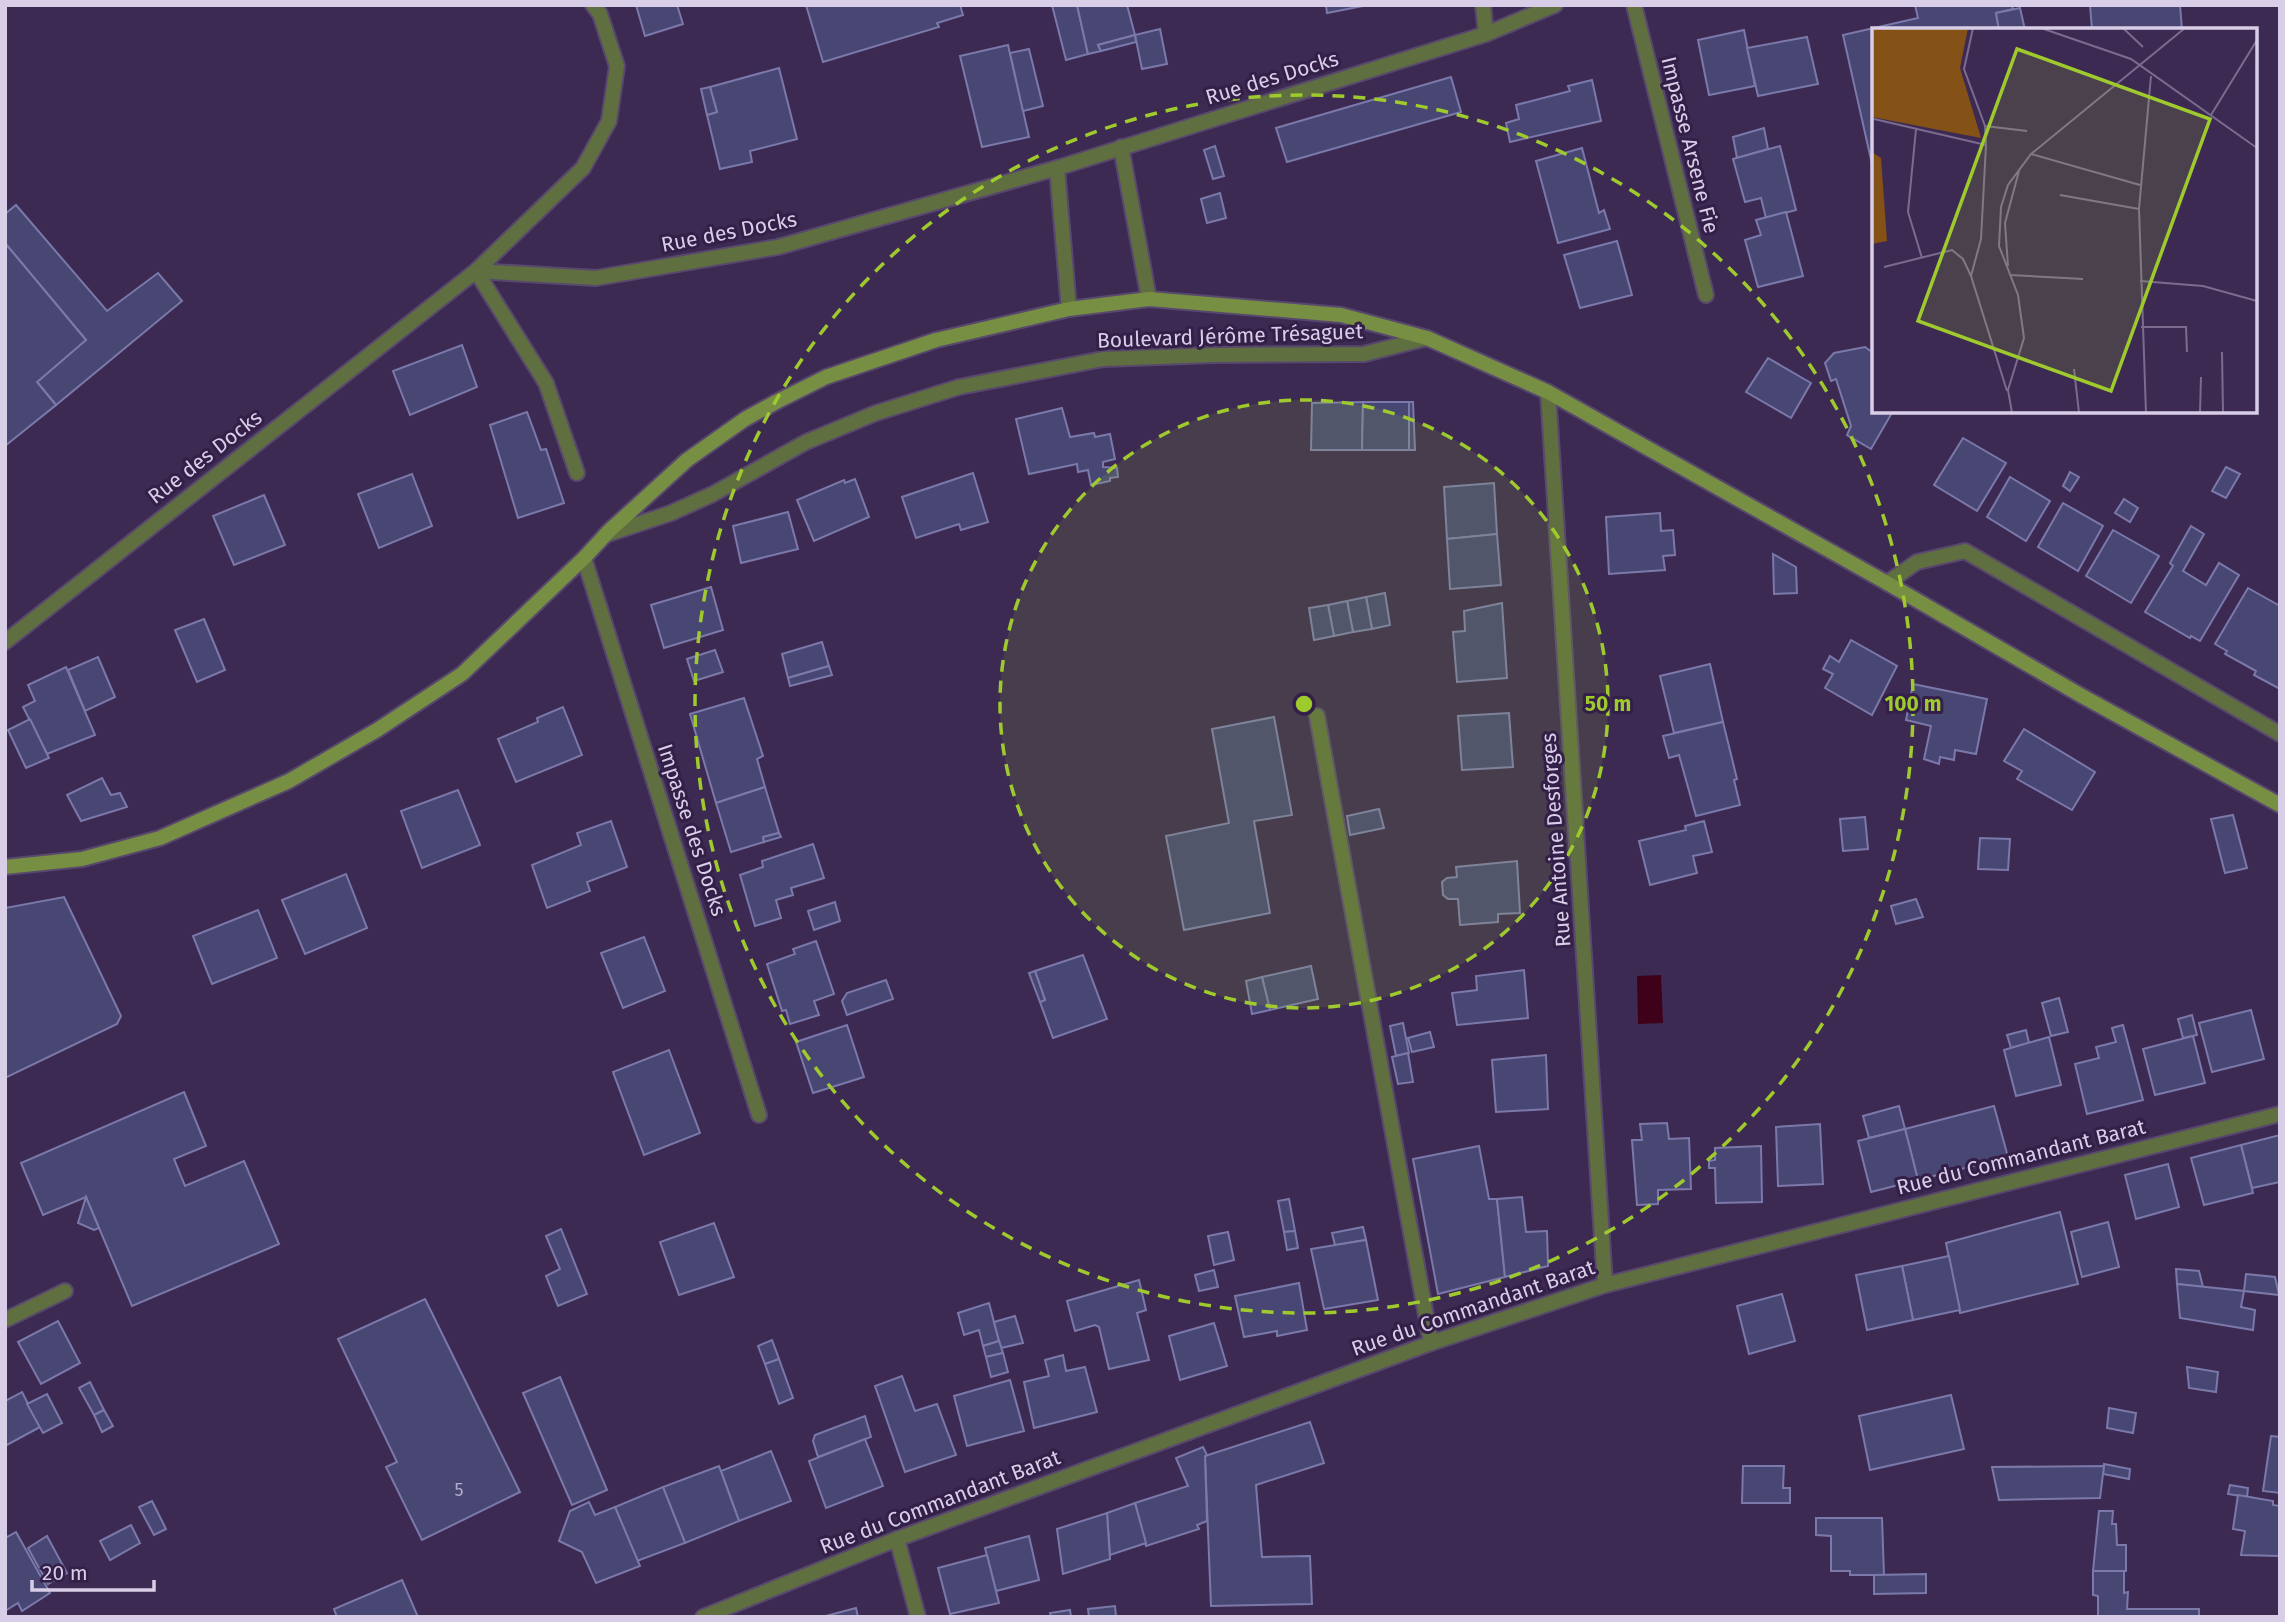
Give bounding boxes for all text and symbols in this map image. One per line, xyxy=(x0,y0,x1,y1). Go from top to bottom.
inset map xyxy=(1872,28,2257,413)
street label: Rue des Docks xyxy=(1202,45,1342,111)
street label: Impasse Arsene Fie xyxy=(1655,54,1725,236)
street label: Rue des Docks xyxy=(659,206,799,258)
street label: Boulevard Jérôme Trésaguet xyxy=(1097,318,1364,354)
street label: Rue des Docks xyxy=(143,404,267,510)
text: 50 m xyxy=(1585,691,1631,717)
text: 100 m xyxy=(1884,691,1942,717)
centre of rings xyxy=(1292,692,1316,716)
street label: Rue Antoine Desforges xyxy=(1536,732,1576,948)
street label: Impasse des Docks xyxy=(652,741,732,920)
street label: Rue du Commandant Barat xyxy=(1894,1113,2149,1201)
street label: Rue du Commandant Barat xyxy=(1348,1254,1598,1362)
street label: Rue du Commandant Barat xyxy=(816,1444,1064,1560)
house number: 5 xyxy=(454,1479,464,1501)
scale bar xyxy=(32,1548,154,1592)
text: 20 m xyxy=(42,1560,88,1586)

